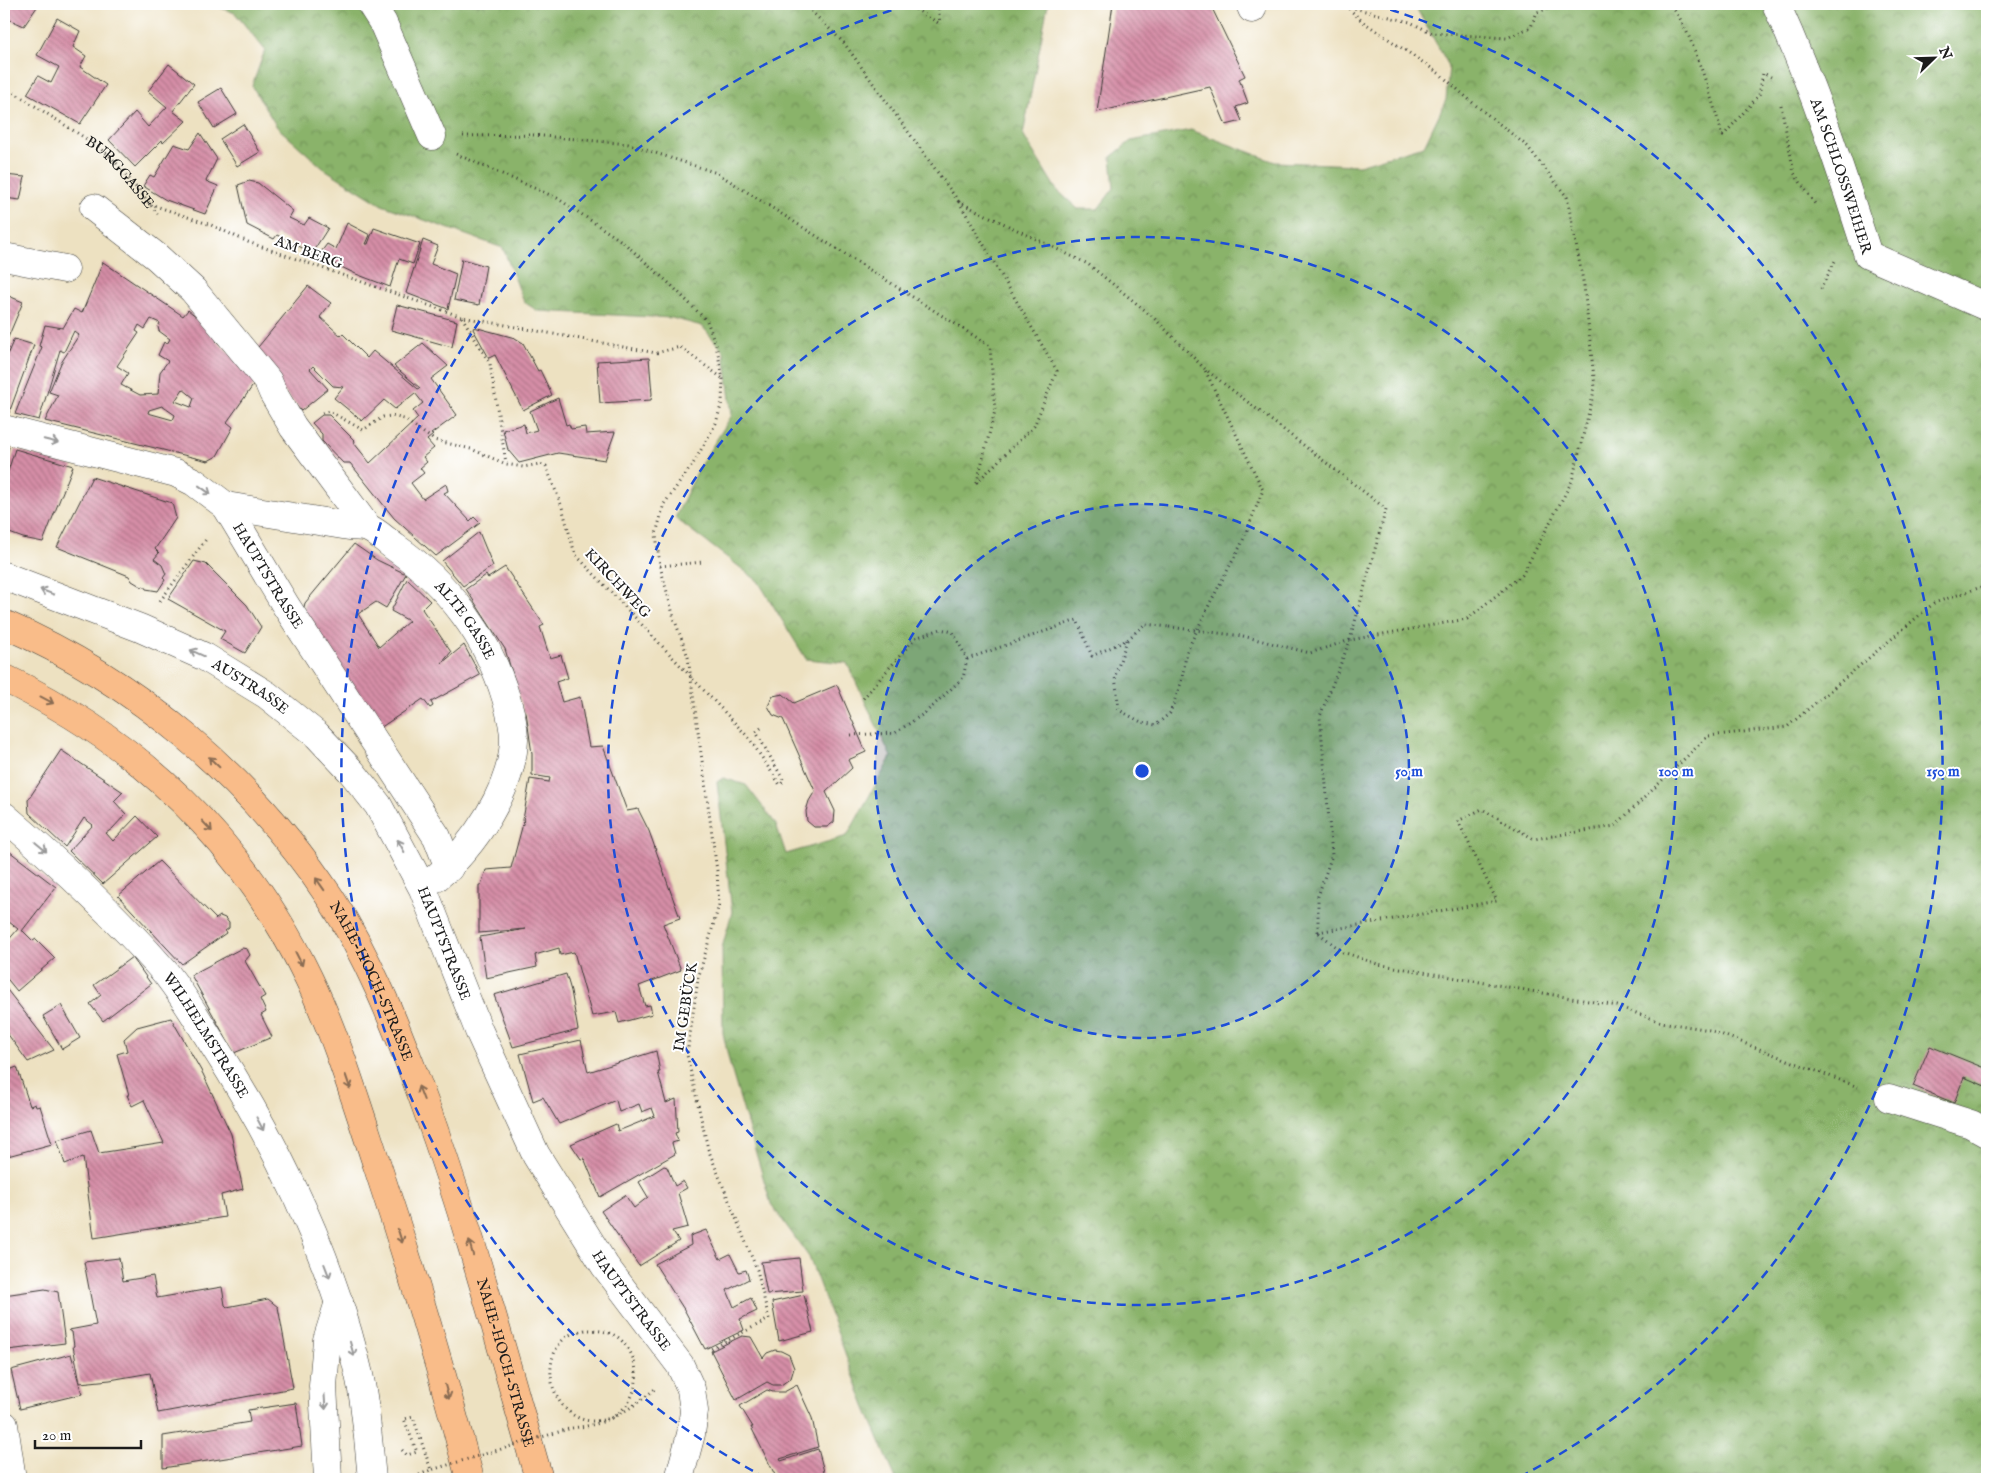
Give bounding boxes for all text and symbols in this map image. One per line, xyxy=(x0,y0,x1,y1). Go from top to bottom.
north arrow xyxy=(1908,32,1958,82)
text: N xyxy=(1934,43,1956,62)
street label: AM SCHLOSSWEIHER xyxy=(1805,95,1876,257)
street label: BURGGASSE xyxy=(82,132,159,213)
street label: AM BERG xyxy=(271,231,345,274)
one-way arrow xyxy=(42,437,58,446)
one-way arrow xyxy=(198,485,212,495)
street label: HAUPTSTRASSE xyxy=(228,519,307,633)
street label: KIRCHWEG xyxy=(580,544,655,622)
street label: ALTE GASSE xyxy=(430,576,499,663)
one-way arrow xyxy=(39,587,54,596)
one-way arrow xyxy=(190,648,205,658)
street label: AUSTRASSE xyxy=(208,654,293,719)
one-way arrow xyxy=(39,696,54,705)
one-way arrow xyxy=(207,756,220,768)
centre of rings xyxy=(1133,762,1151,780)
text: 50 m xyxy=(1395,762,1423,781)
text: 100 m xyxy=(1658,762,1694,781)
text: 150 m xyxy=(1926,762,1960,781)
one-way arrow xyxy=(201,820,213,832)
one-way arrow xyxy=(396,838,406,853)
one-way arrow xyxy=(34,842,47,853)
one-way arrow xyxy=(315,878,325,892)
street label: HAUPTSTRASSE xyxy=(413,884,475,1003)
street label: NAHE-HOCH-STRASSE xyxy=(325,898,417,1064)
one-way arrow xyxy=(295,951,304,966)
street label: IM GEBÜCK xyxy=(669,961,702,1053)
street label: WILHELMSTRASSE xyxy=(159,969,253,1102)
one-way arrow xyxy=(344,1074,354,1090)
one-way arrow xyxy=(416,1086,425,1102)
one-way arrow xyxy=(255,1116,265,1131)
one-way arrow xyxy=(396,1228,406,1244)
one-way arrow xyxy=(466,1240,476,1256)
street label: HAUPTSTRASSE xyxy=(588,1247,675,1355)
one-way arrow xyxy=(323,1263,332,1279)
street label: NAHE-HOCH-STRASSE xyxy=(472,1276,538,1449)
one-way arrow xyxy=(348,1341,358,1357)
one-way arrow xyxy=(442,1384,452,1400)
one-way arrow xyxy=(320,1393,329,1409)
scale bar xyxy=(35,1418,141,1450)
text: 20 m xyxy=(42,1426,72,1445)

